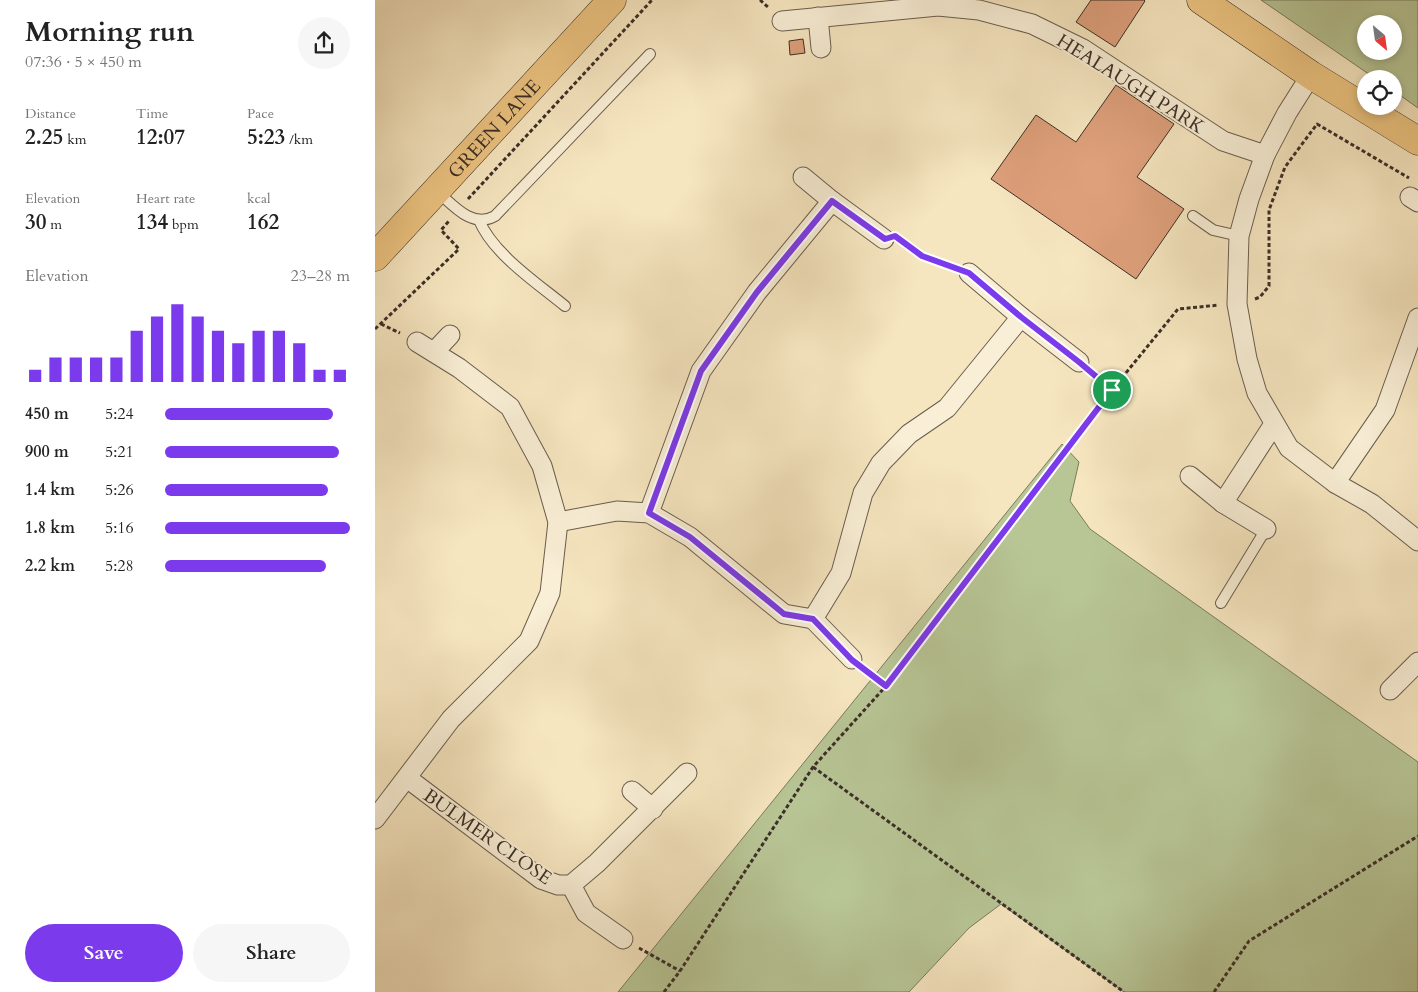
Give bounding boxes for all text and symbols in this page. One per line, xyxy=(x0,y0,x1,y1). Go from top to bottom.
text: Morning run xyxy=(25,13,194,51)
north arrow xyxy=(1357,15,1403,60)
map controls xyxy=(1357,15,1402,115)
button: share xyxy=(298,17,350,69)
street label: HEALAUGH PARK xyxy=(1052,28,1210,140)
text: 07:36 · 5 × 450 m xyxy=(25,51,142,73)
button: locate xyxy=(1357,70,1402,115)
street label: GREEN LANE xyxy=(442,74,547,184)
text: Distance xyxy=(25,104,76,123)
text: Time xyxy=(136,104,168,123)
text: Pace xyxy=(247,104,274,123)
text: 2.25 xyxy=(25,123,63,152)
text: 12:07 xyxy=(136,123,185,152)
text: 5:23 xyxy=(247,123,285,152)
text: km xyxy=(63,130,86,149)
text: /km xyxy=(285,130,313,149)
text: Elevation xyxy=(25,189,81,208)
text: Heart rate xyxy=(136,189,195,208)
text: kcal xyxy=(247,189,271,208)
text: 30 xyxy=(25,208,47,237)
text: 134 xyxy=(136,208,168,237)
text: 162 xyxy=(247,208,279,237)
text: m xyxy=(47,215,62,234)
text: bpm xyxy=(168,215,199,234)
text: Elevation xyxy=(25,265,89,287)
text: 23–28 m xyxy=(291,265,350,287)
pin xyxy=(1091,369,1133,411)
icon: arrive xyxy=(1098,376,1126,404)
text: 450 m xyxy=(25,403,69,425)
text: 5:24 xyxy=(105,403,134,425)
text: 900 m xyxy=(25,441,69,463)
text: 5:21 xyxy=(105,441,134,463)
text: 1.4 km xyxy=(25,479,75,501)
text: 5:26 xyxy=(105,479,134,501)
text: 1.8 km xyxy=(25,517,75,539)
text: 5:16 xyxy=(105,517,134,539)
text: 2.2 km xyxy=(25,555,75,577)
text: 5:28 xyxy=(105,555,134,577)
street label: BULMER CLOSE xyxy=(418,783,557,891)
button: Save xyxy=(25,924,183,982)
button: Share xyxy=(193,924,350,982)

